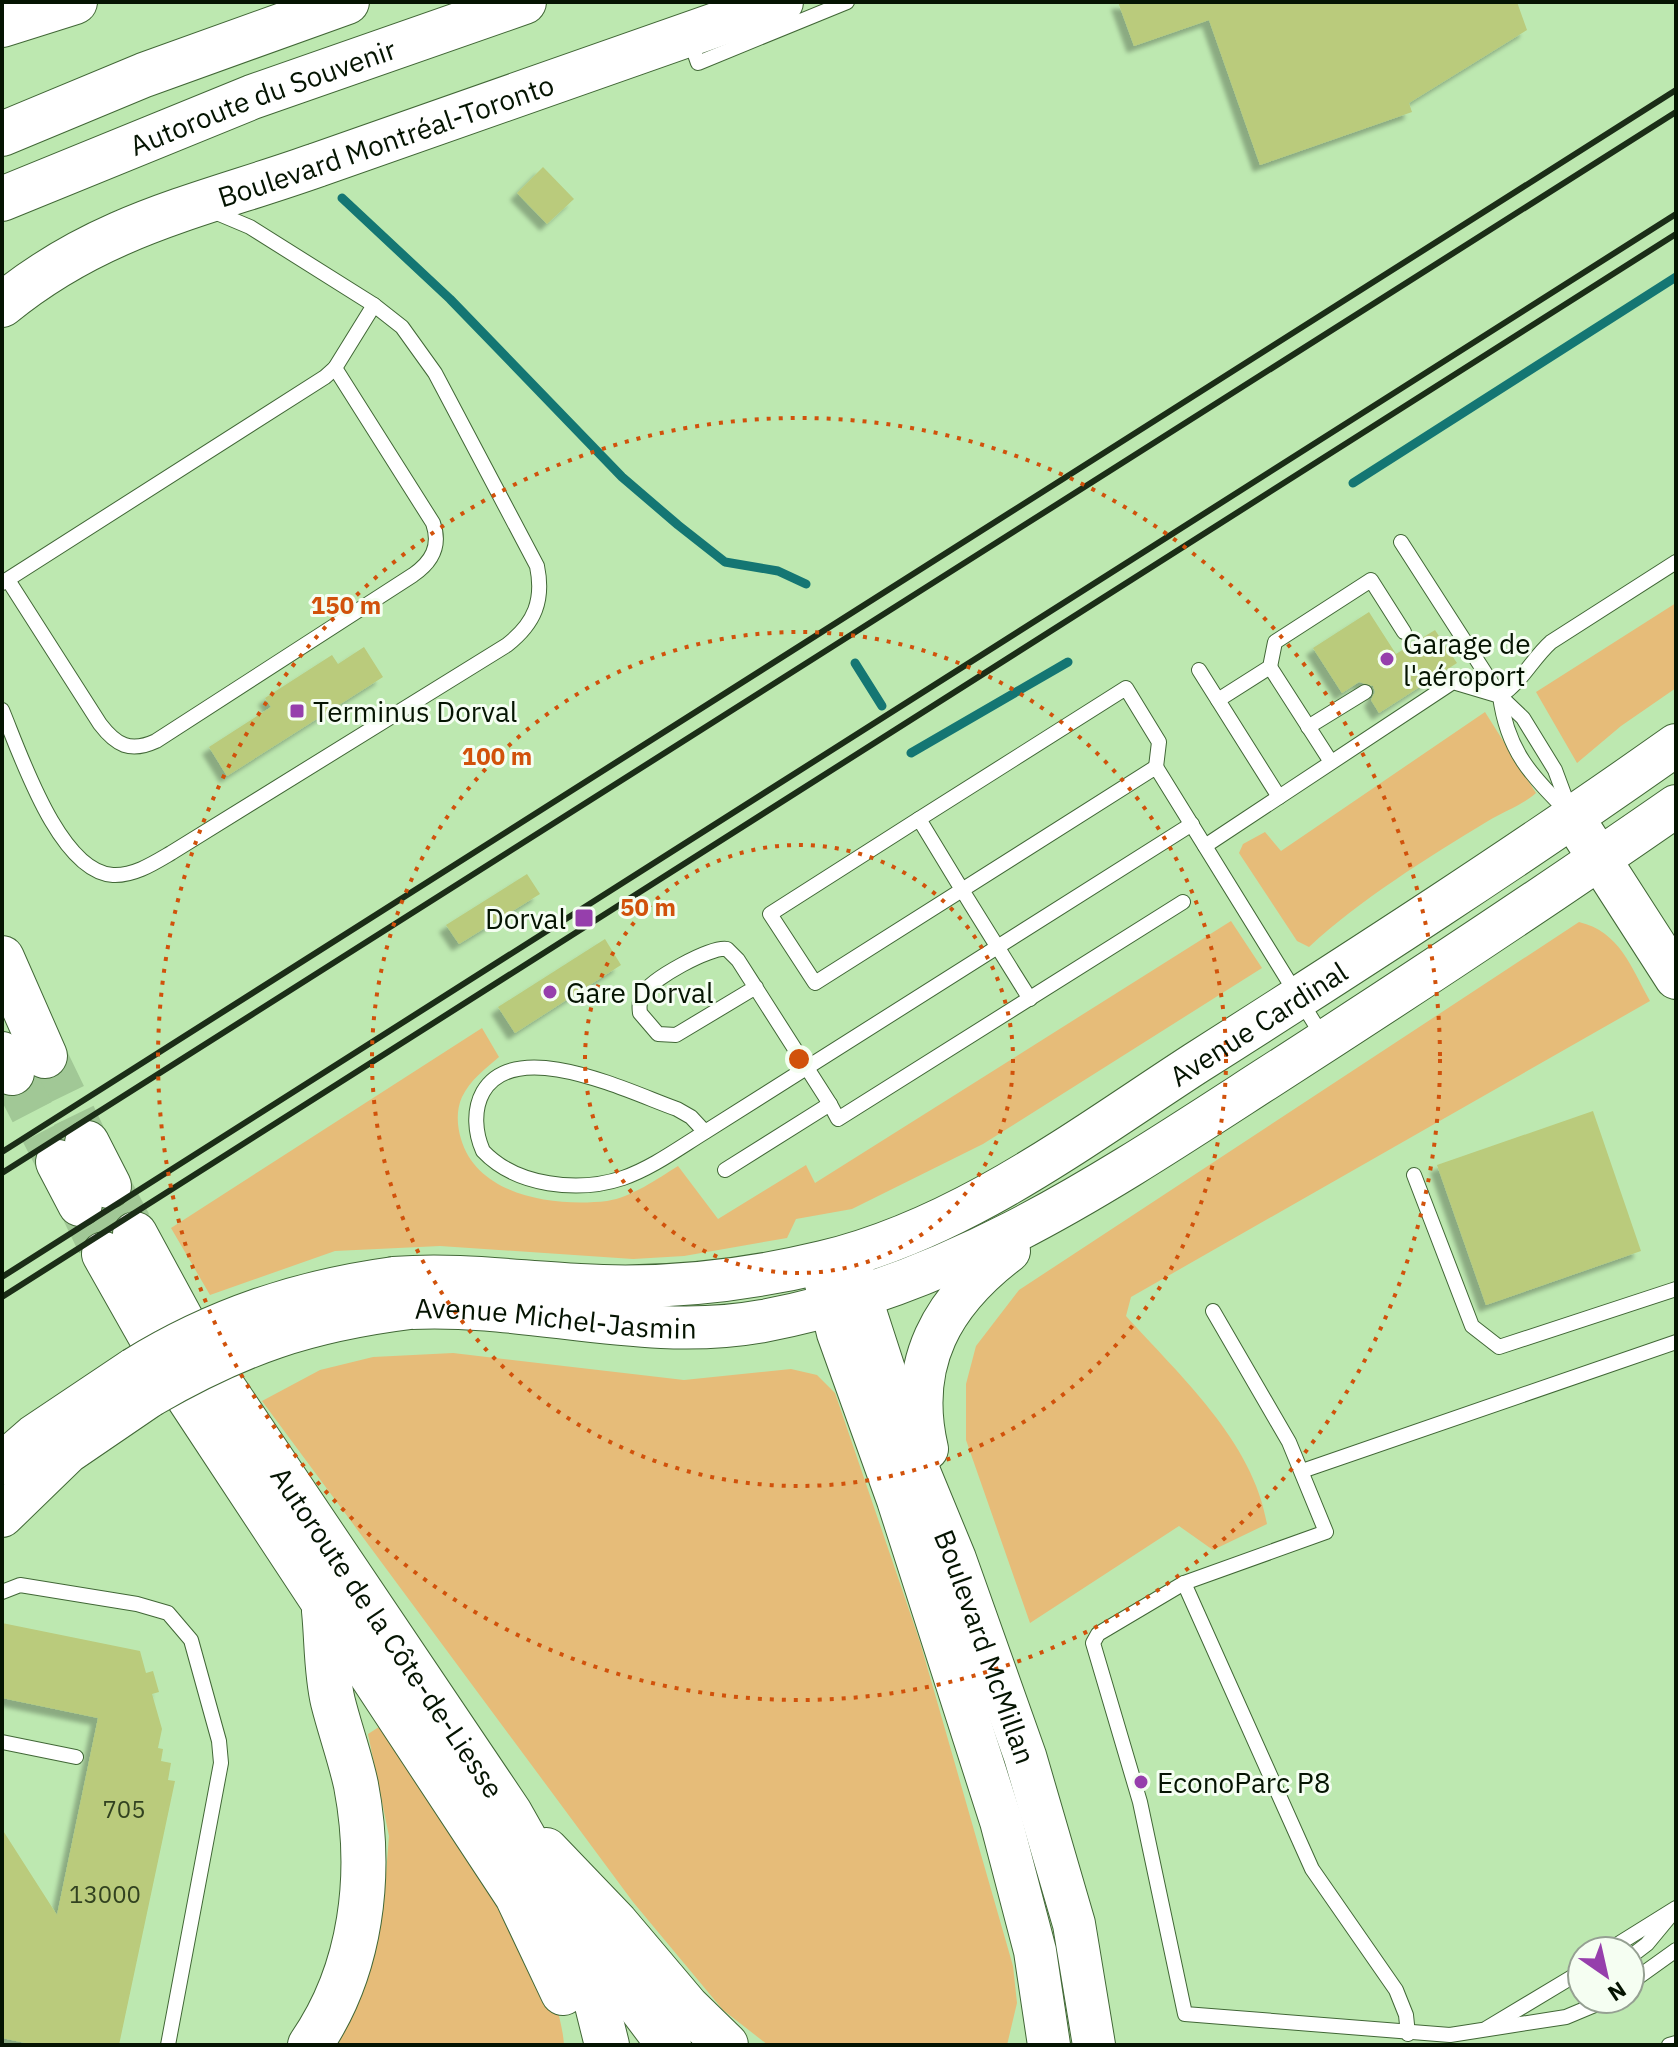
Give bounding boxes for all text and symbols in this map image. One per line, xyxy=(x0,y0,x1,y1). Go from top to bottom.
street label: Autoroute du Souvenir xyxy=(124,30,400,164)
street label: Boulevard Montréal-Toronto xyxy=(213,65,559,215)
text: 150 m xyxy=(311,589,381,621)
place label: Garage de l'aéroport xyxy=(1403,625,1531,694)
marker: Garage de l'aéroport xyxy=(1378,650,1396,668)
place label: Terminus Dorval xyxy=(313,693,517,730)
marker: Terminus Dorval xyxy=(288,702,306,720)
text: 100 m xyxy=(462,740,532,772)
text: 50 m xyxy=(620,891,676,923)
place label: Dorval xyxy=(485,900,566,937)
marker: Dorval xyxy=(573,907,595,929)
street label: Avenue Cardinal xyxy=(1162,953,1354,1094)
place label: Gare Dorval xyxy=(566,974,714,1011)
marker: Gare Dorval xyxy=(541,983,559,1001)
centre of rings xyxy=(785,1045,813,1073)
street label: Avenue Michel-Jasmin xyxy=(414,1289,697,1346)
street label: Autoroute de la Côte-de-Liesse xyxy=(263,1459,513,1805)
street label: Boulevard McMillan xyxy=(926,1524,1045,1769)
place label: EconoParc P8 xyxy=(1157,1764,1330,1801)
marker: EconoParc P8 xyxy=(1132,1773,1150,1791)
house number: 705 xyxy=(102,1793,146,1825)
house number: 13000 xyxy=(69,1878,141,1910)
north arrow xyxy=(1566,1935,1646,2015)
text: N xyxy=(1603,1976,1632,2008)

